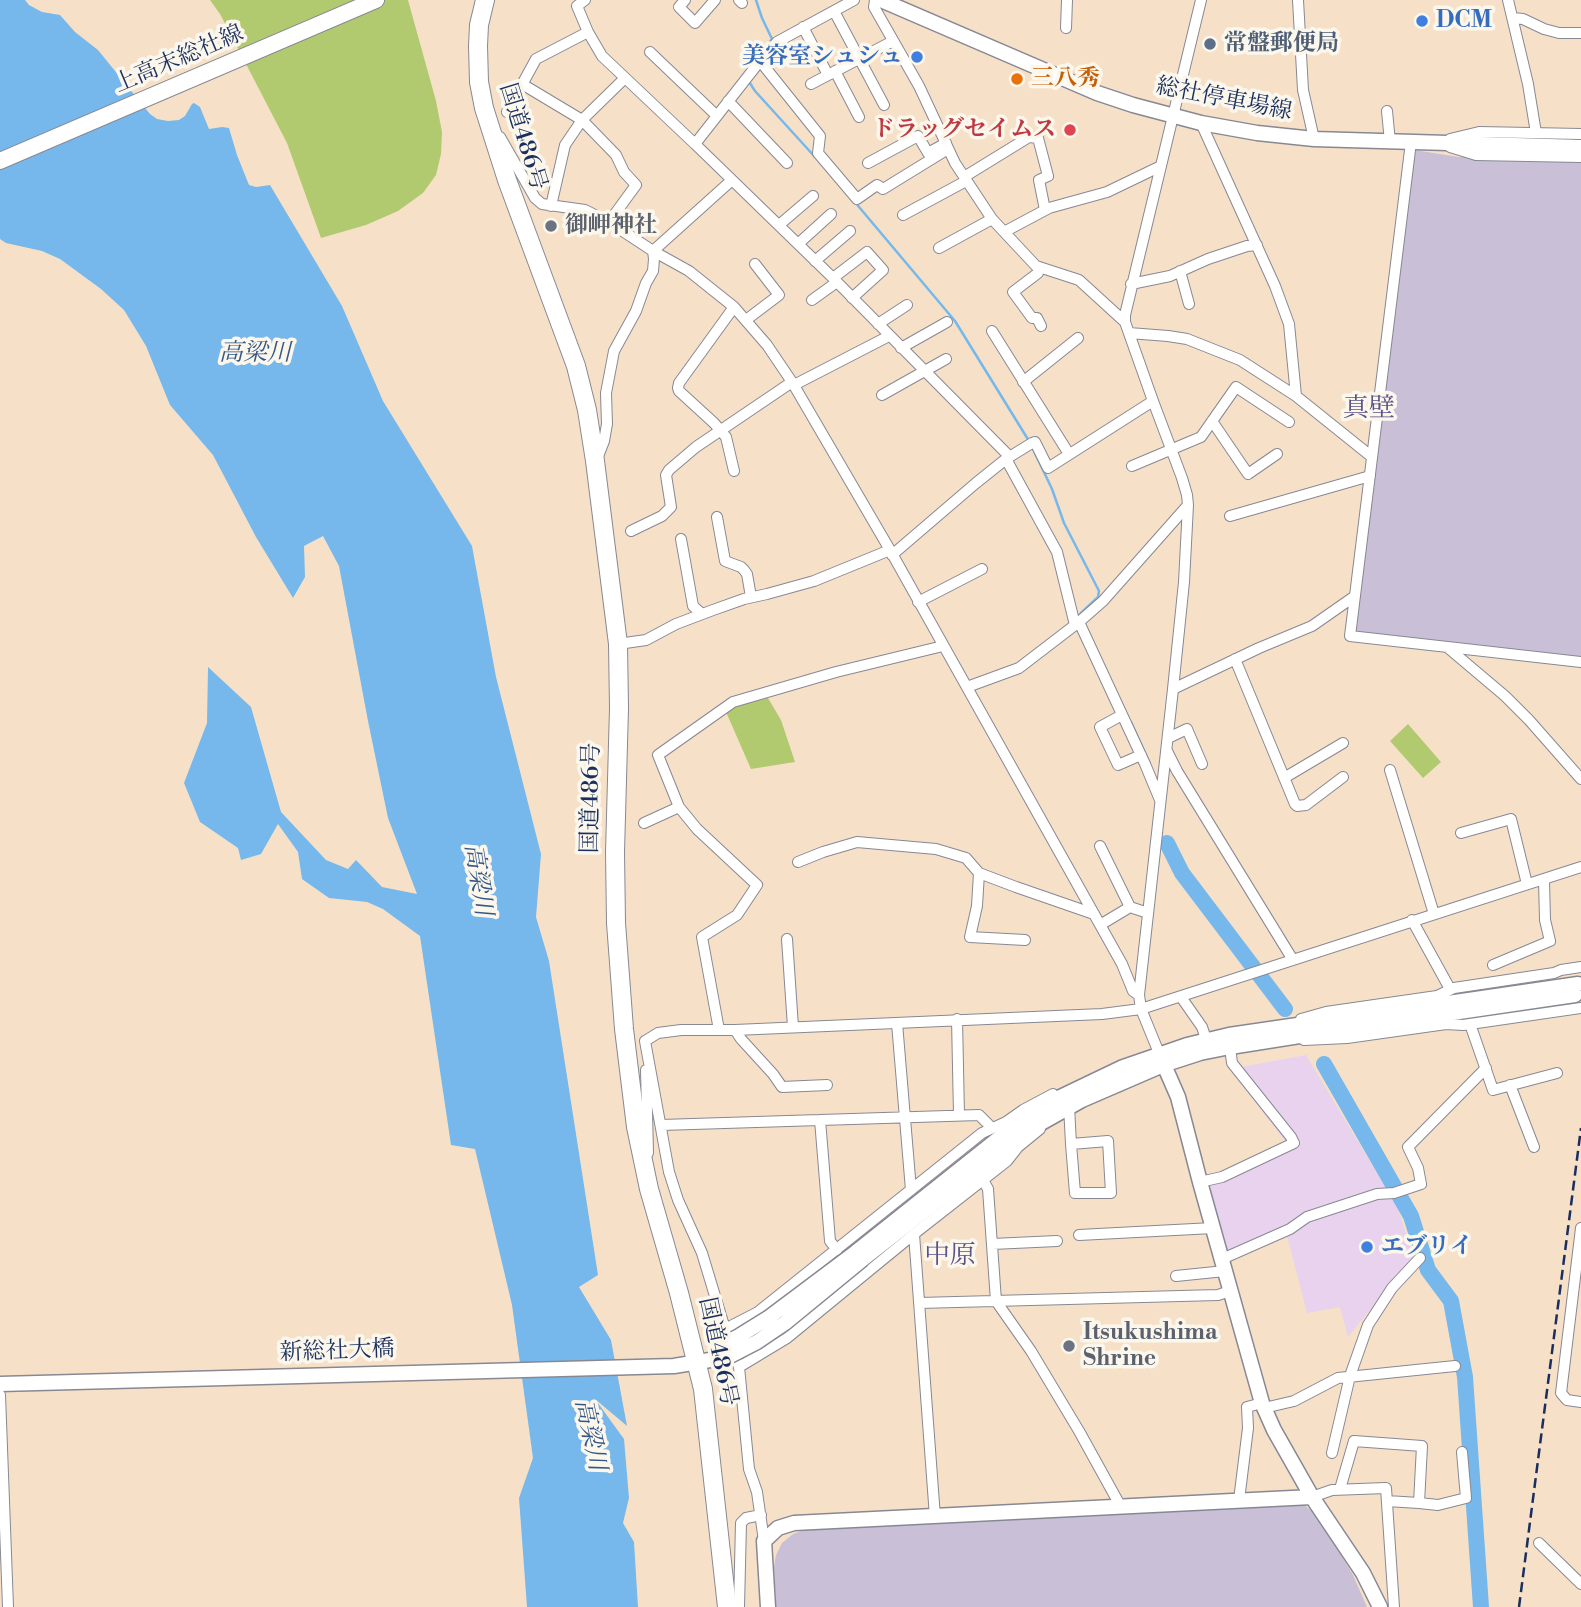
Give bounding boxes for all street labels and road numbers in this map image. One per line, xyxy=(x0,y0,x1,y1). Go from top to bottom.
street label: 上高末総社線 xyxy=(110,20,248,100)
street label: 総社停車場線 xyxy=(1154,73,1294,127)
street label: 国道486号 xyxy=(493,80,551,194)
street label: 国道486号 xyxy=(577,742,607,854)
street label: 国道486号 xyxy=(692,1295,742,1409)
street label: 新総社大橋 xyxy=(279,1336,395,1368)

